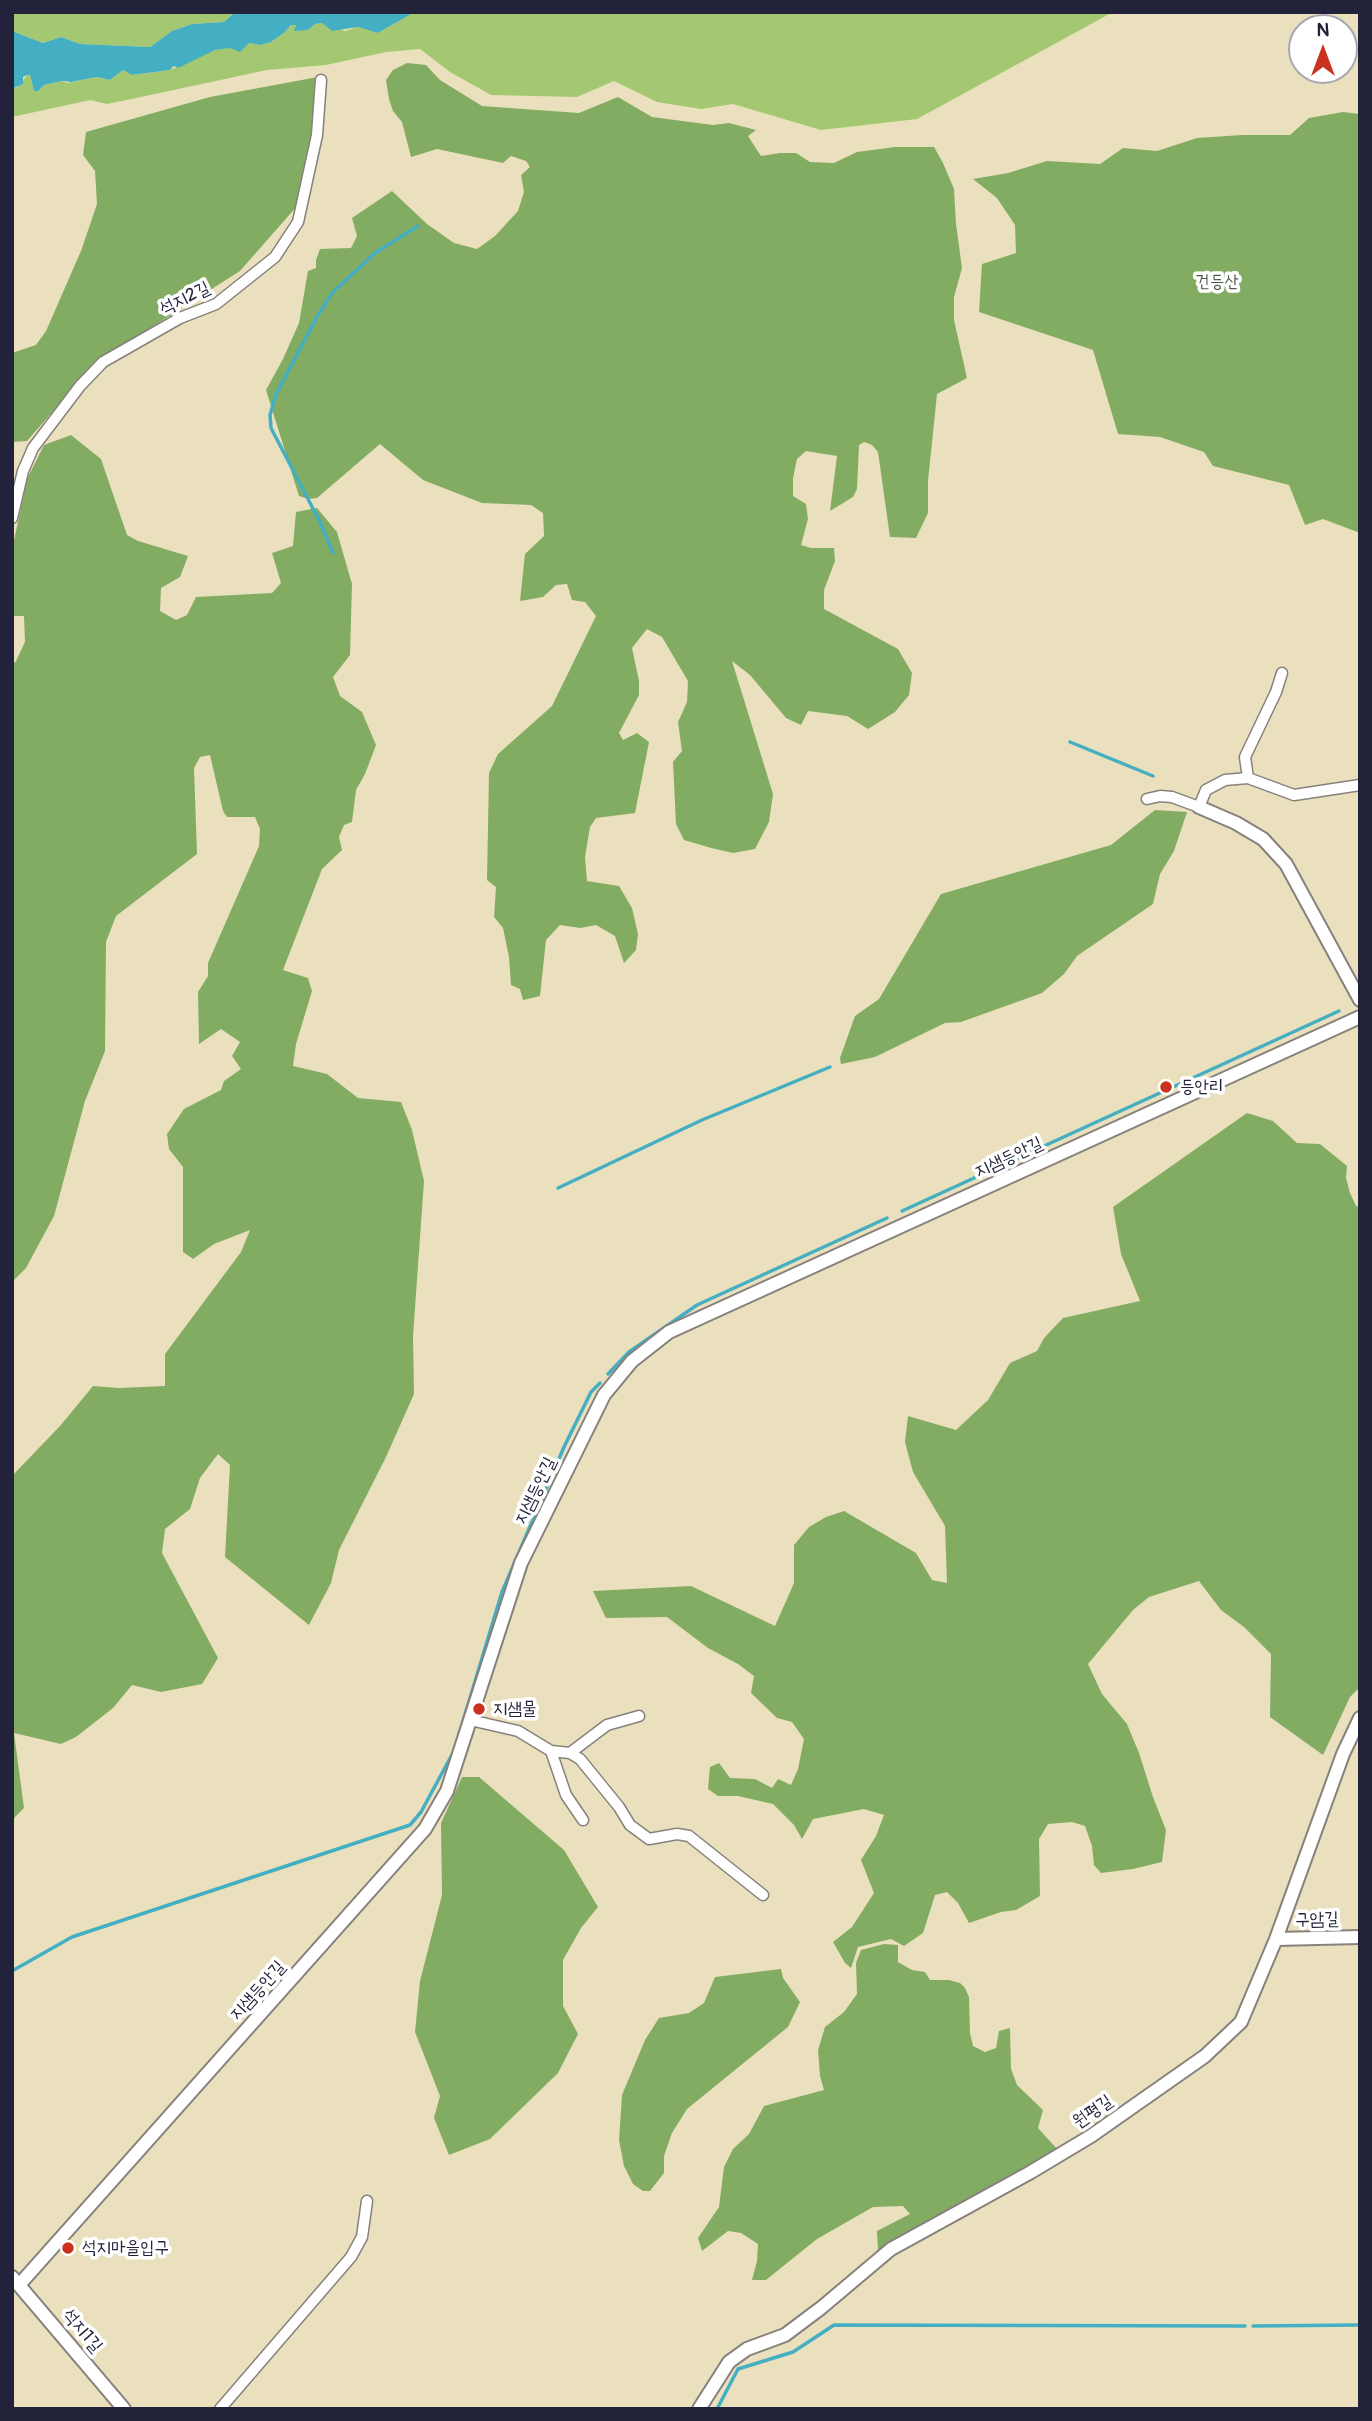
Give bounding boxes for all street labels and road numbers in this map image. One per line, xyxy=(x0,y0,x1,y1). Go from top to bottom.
street label: 석지2길 xyxy=(156,278,214,320)
street label: 지샘등안길 xyxy=(972,1133,1046,1183)
street label: 지샘등안길 xyxy=(510,1454,562,1528)
street label: 구암길 xyxy=(1295,1909,1339,1931)
street label: 지샘등안길 xyxy=(226,1957,290,2025)
street label: 원평길 xyxy=(1069,2091,1117,2133)
street label: 석지1길 xyxy=(57,2305,107,2357)

